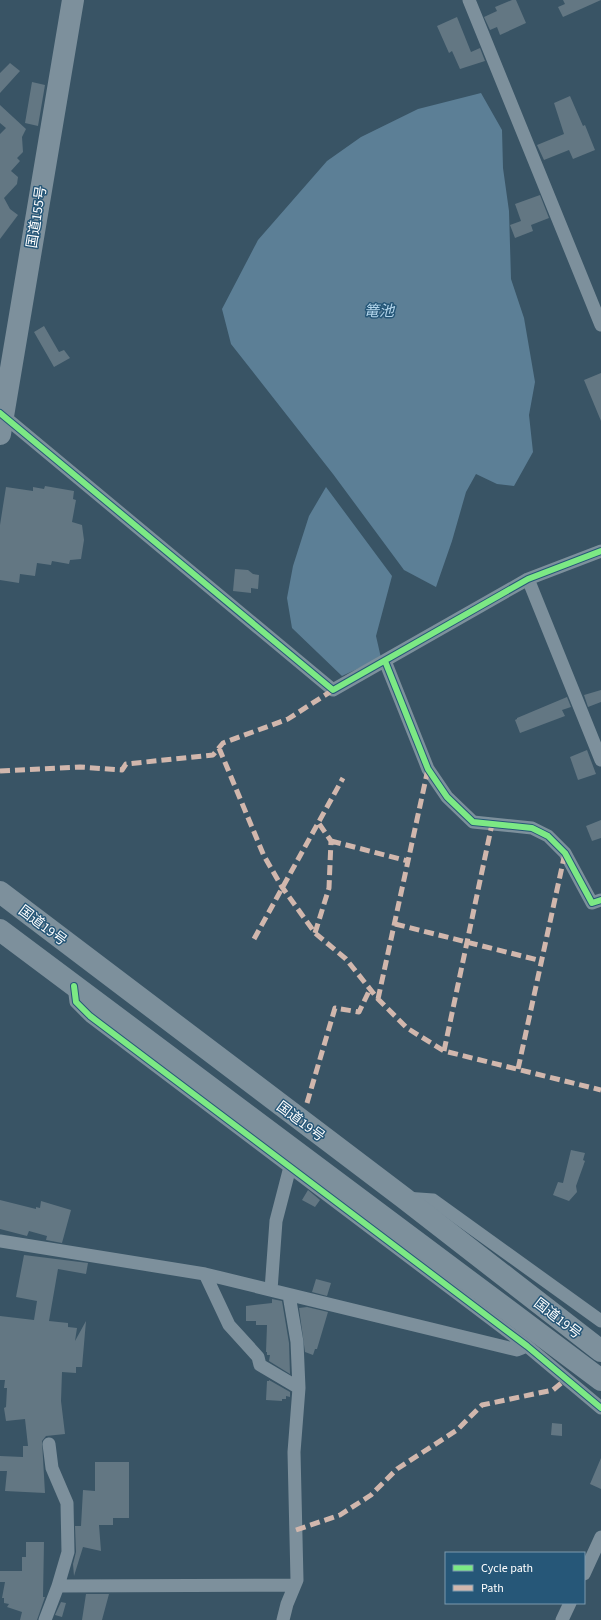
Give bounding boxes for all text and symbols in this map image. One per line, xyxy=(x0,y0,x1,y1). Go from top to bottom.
street label: 国道155号 xyxy=(22,185,52,250)
water label: 篭池 xyxy=(364,301,396,322)
street label: 国道19号 xyxy=(14,901,71,951)
street label: 国道19号 xyxy=(272,1097,329,1147)
street label: 国道19号 xyxy=(529,1294,586,1344)
legend xyxy=(445,1552,585,1604)
text: Cycle path xyxy=(481,1560,533,1577)
text: Path xyxy=(481,1580,504,1597)

